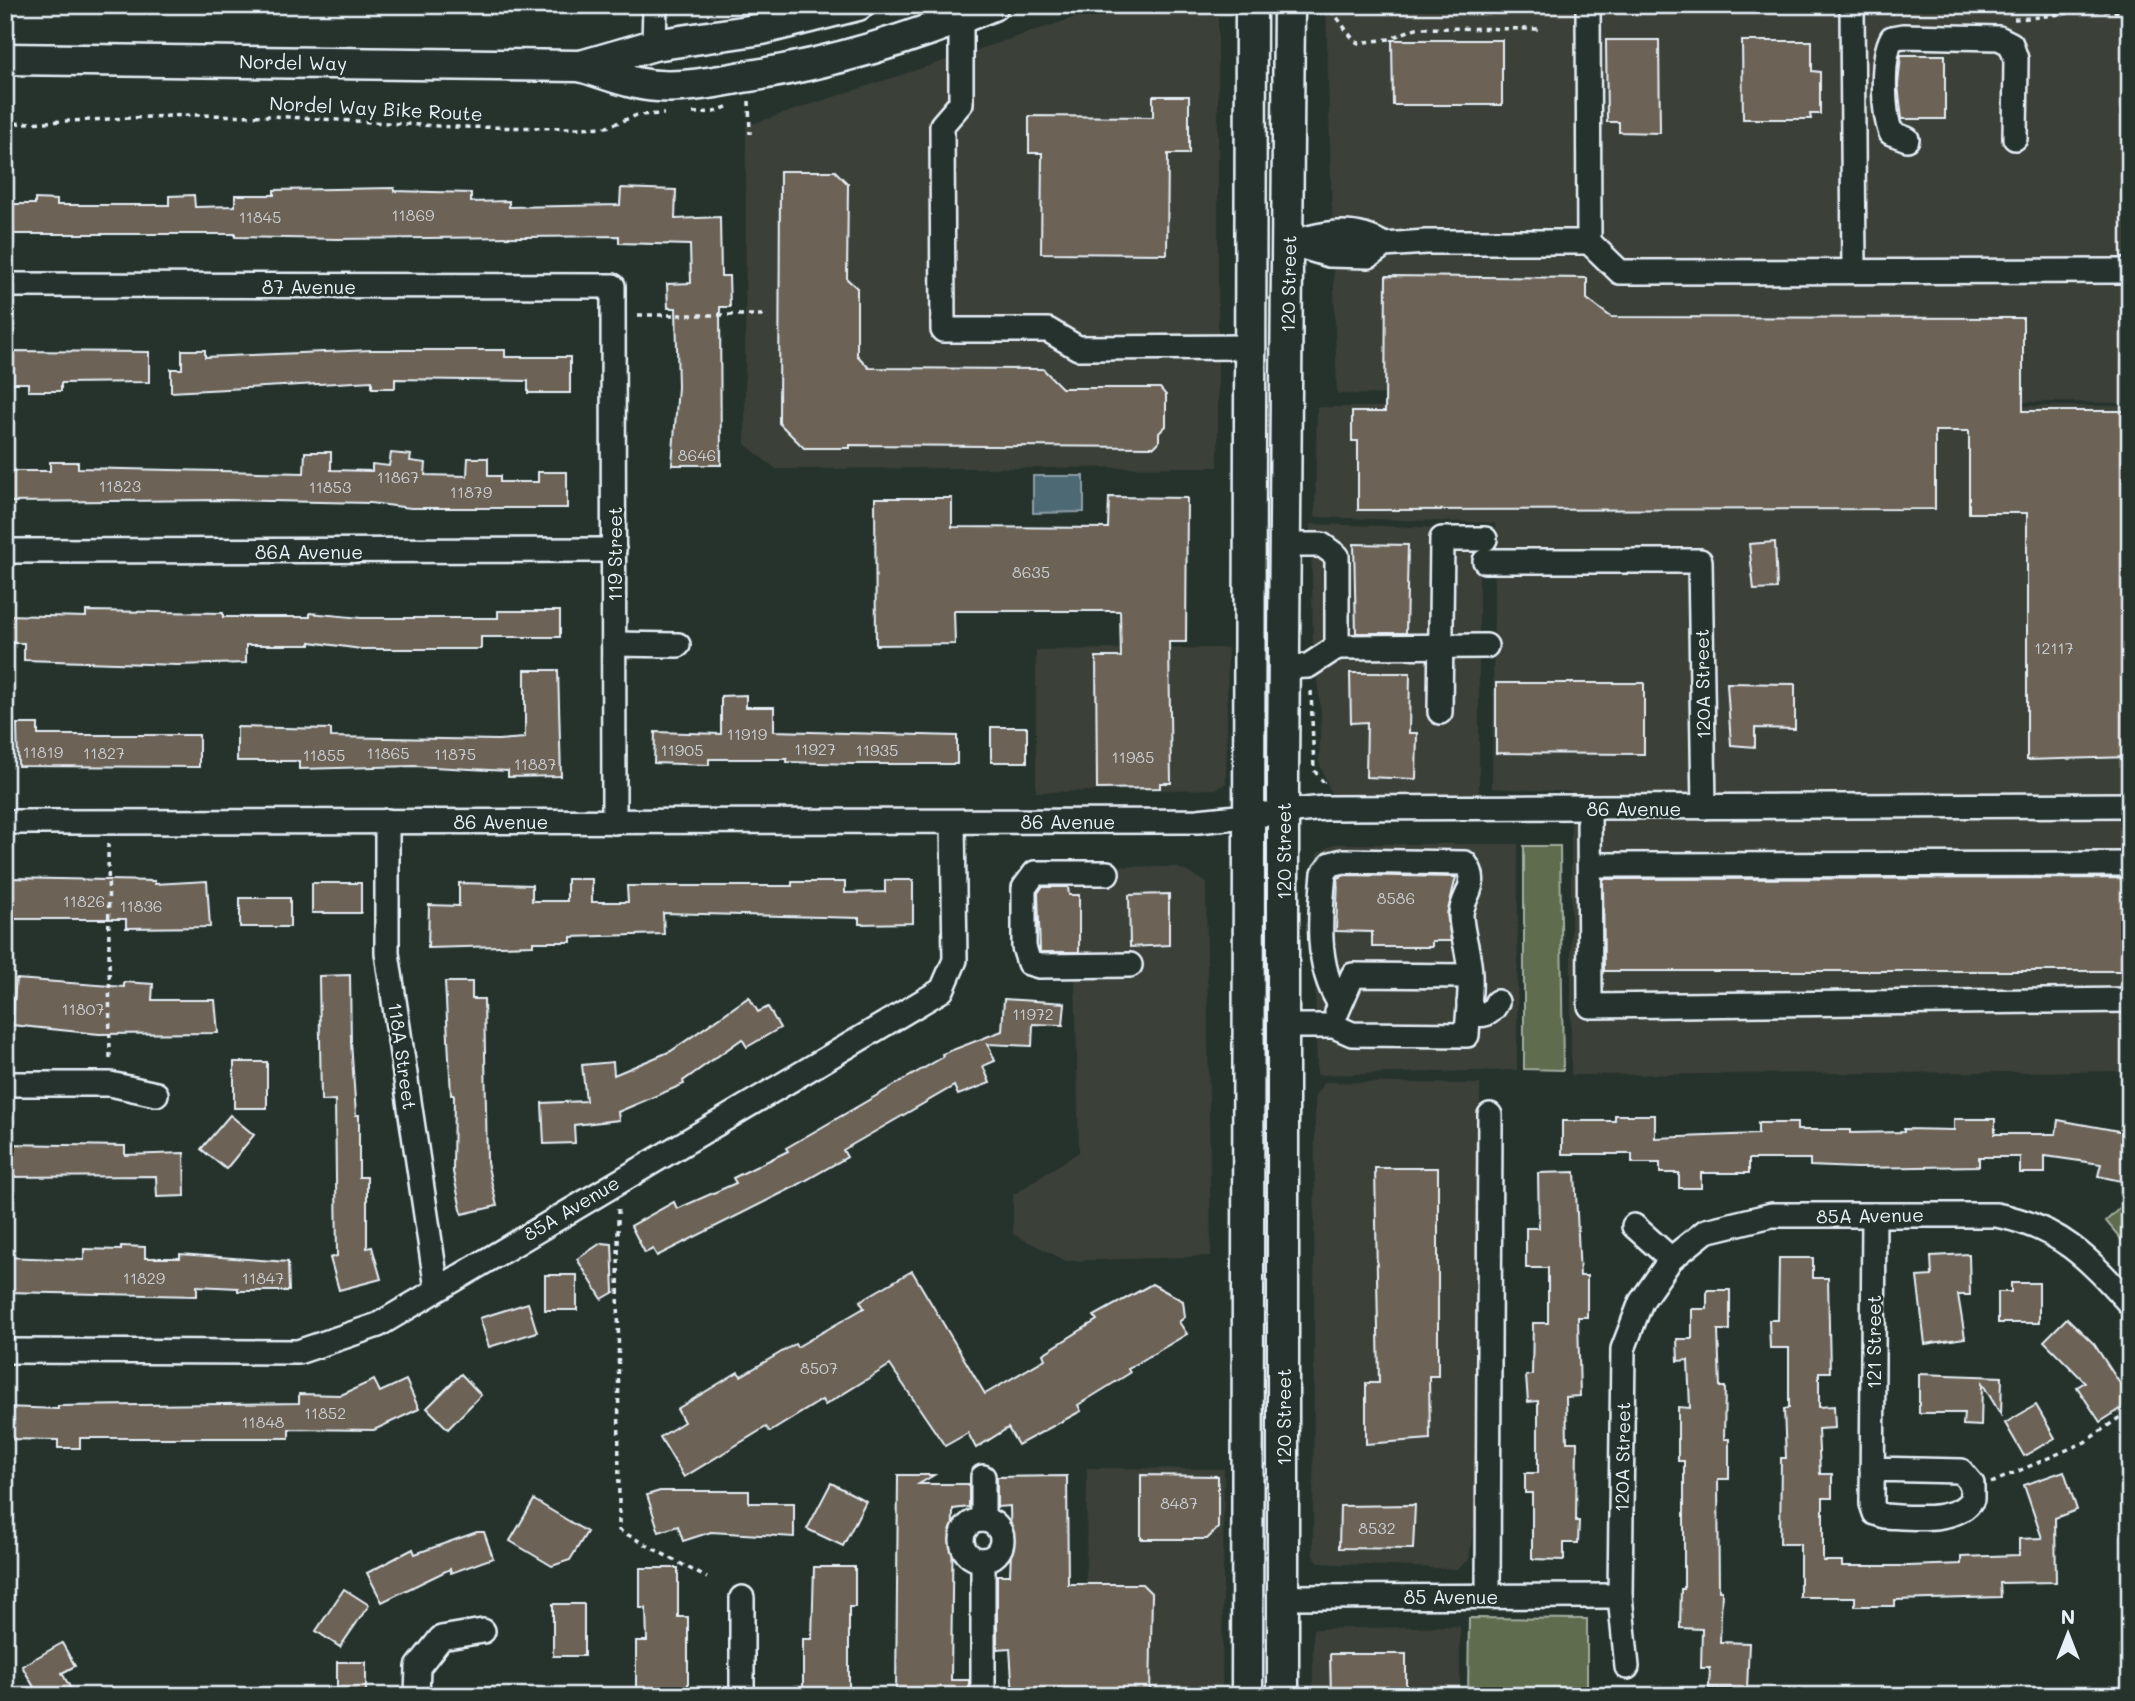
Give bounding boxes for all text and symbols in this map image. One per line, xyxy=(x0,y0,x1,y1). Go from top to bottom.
street label: Nordel Way xyxy=(239,49,347,75)
street label: Nordel Way Bike Route xyxy=(269,90,483,126)
house number: 11869 xyxy=(391,204,435,225)
house number: 11845 xyxy=(239,206,281,227)
street label: 120 Street xyxy=(1275,235,1301,333)
street label: 87 Avenue xyxy=(262,274,356,299)
house number: 8646 xyxy=(678,444,716,465)
house number: 11867 xyxy=(377,466,419,487)
house number: 11823 xyxy=(99,475,141,496)
house number: 11853 xyxy=(309,476,351,497)
house number: 11879 xyxy=(450,481,492,502)
street label: 119 Street xyxy=(602,507,627,601)
street label: 86A Avenue xyxy=(255,539,363,564)
house number: 8635 xyxy=(1012,561,1050,582)
street label: 120A Street xyxy=(1689,629,1715,739)
house number: 12117 xyxy=(2034,637,2074,658)
house number: 11919 xyxy=(727,723,767,744)
house number: 11927 xyxy=(794,738,836,759)
house number: 11905 xyxy=(661,739,703,760)
house number: 11935 xyxy=(856,739,898,760)
house number: 11819 xyxy=(23,741,63,762)
house number: 11827 xyxy=(83,742,125,763)
house number: 11865 xyxy=(367,742,409,763)
house number: 11875 xyxy=(434,743,476,764)
house number: 11855 xyxy=(303,744,345,765)
house number: 11985 xyxy=(1112,746,1154,767)
house number: 11887 xyxy=(514,753,556,774)
street label: 86 Avenue xyxy=(1587,796,1681,821)
street label: 120 Street xyxy=(1271,802,1296,900)
street label: 86 Avenue xyxy=(454,809,548,834)
street label: 86 Avenue xyxy=(1021,809,1115,834)
house number: 8586 xyxy=(1377,887,1415,908)
house number: 11826 xyxy=(63,890,105,911)
house number: 11836 xyxy=(119,895,163,916)
house number: 11807 xyxy=(62,998,104,1019)
street label: 118A Street xyxy=(383,1001,423,1111)
house number: 11972 xyxy=(1012,1003,1054,1024)
street label: 85A Avenue xyxy=(518,1170,624,1246)
street label: 85A Avenue xyxy=(1816,1202,1924,1228)
house number: 11829 xyxy=(123,1267,165,1288)
house number: 11847 xyxy=(242,1267,284,1288)
street label: 121 Street xyxy=(1861,1295,1886,1389)
house number: 8507 xyxy=(800,1357,838,1378)
street label: 120 Street xyxy=(1271,1368,1296,1466)
house number: 11852 xyxy=(304,1402,346,1423)
street label: 120A Street xyxy=(1609,1402,1635,1512)
house number: 11848 xyxy=(241,1411,285,1432)
house number: 8487 xyxy=(1160,1492,1198,1513)
house number: 8532 xyxy=(1358,1517,1396,1538)
street label: 85 Avenue xyxy=(1404,1584,1498,1609)
north arrow xyxy=(2034,1600,2104,1670)
text: N xyxy=(2061,1604,2075,1629)

